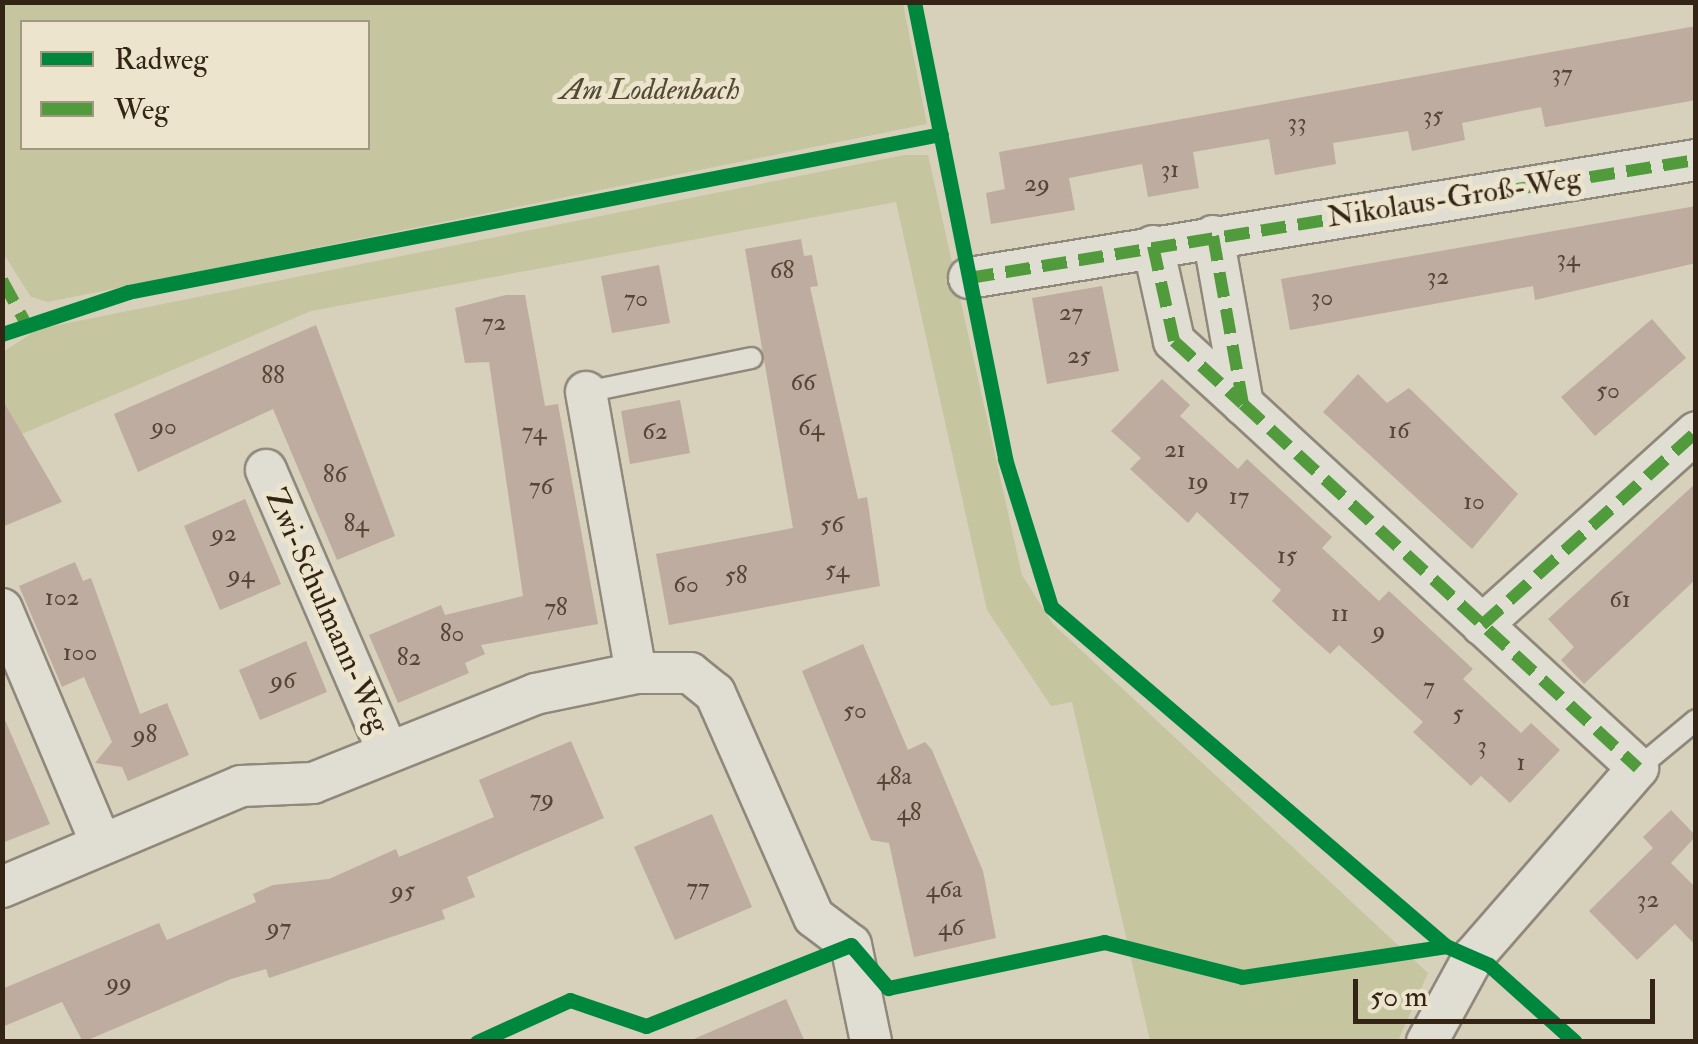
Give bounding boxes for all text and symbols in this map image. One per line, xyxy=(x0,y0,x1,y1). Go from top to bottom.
legend xyxy=(20,20,370,150)
text: Radweg xyxy=(114,41,208,78)
house number: 37 xyxy=(1551,59,1573,89)
park label: Am Loddenbach xyxy=(560,72,740,108)
text: Weg xyxy=(114,91,169,128)
house number: 35 xyxy=(1423,101,1443,131)
house number: 33 xyxy=(1287,108,1307,138)
house number: 31 xyxy=(1161,155,1179,185)
street label: Nikolaus-Groß-Weg xyxy=(1325,160,1583,236)
house number: 29 xyxy=(1024,169,1050,199)
house number: 34 xyxy=(1557,244,1579,274)
house number: 68 xyxy=(770,256,794,286)
house number: 32 xyxy=(1427,262,1449,292)
house number: 30 xyxy=(1311,283,1333,313)
house number: 70 xyxy=(624,284,648,314)
house number: 27 xyxy=(1059,298,1083,328)
house number: 72 xyxy=(482,308,506,338)
house number: 25 xyxy=(1067,341,1091,371)
house number: 88 xyxy=(261,361,285,391)
house number: 66 xyxy=(790,368,816,398)
house number: 50 xyxy=(1596,376,1620,406)
house number: 90 xyxy=(151,412,177,442)
house number: 64 xyxy=(798,413,824,443)
house number: 16 xyxy=(1388,416,1410,446)
house number: 74 xyxy=(522,417,546,447)
house number: 62 xyxy=(642,417,668,447)
house number: 21 xyxy=(1164,435,1186,465)
house number: 86 xyxy=(323,460,347,490)
house number: 19 xyxy=(1187,467,1209,497)
house number: 76 xyxy=(529,472,553,502)
house number: 17 xyxy=(1229,482,1249,512)
street label: Zwi-Schulmann-Weg xyxy=(257,483,397,739)
house number: 10 xyxy=(1463,487,1485,517)
house number: 84 xyxy=(343,509,369,539)
house number: 56 xyxy=(820,510,844,540)
house number: 92 xyxy=(211,519,237,549)
house number: 15 xyxy=(1277,541,1297,571)
house number: 54 xyxy=(825,555,849,585)
house number: 94 xyxy=(228,560,254,590)
house number: 58 xyxy=(725,561,747,591)
house number: 60 xyxy=(673,570,699,600)
house number: 102 xyxy=(45,583,79,613)
house number: 61 xyxy=(1609,585,1631,615)
house number: 78 xyxy=(544,593,568,623)
house number: 11 xyxy=(1331,599,1349,629)
house number: 9 xyxy=(1373,616,1385,646)
house number: 80 xyxy=(440,619,464,649)
house number: 100 xyxy=(63,638,97,668)
house number: 82 xyxy=(397,643,421,673)
house number: 96 xyxy=(270,666,296,696)
house number: 7 xyxy=(1423,672,1435,702)
house number: 50 xyxy=(843,696,867,726)
house number: 5 xyxy=(1453,699,1463,729)
house number: 98 xyxy=(133,720,157,750)
house number: 3 xyxy=(1477,731,1487,761)
house number: 1 xyxy=(1517,748,1525,778)
house number: 48a xyxy=(876,762,912,792)
house number: 79 xyxy=(530,784,554,814)
house number: 48 xyxy=(896,798,922,828)
house number: 77 xyxy=(687,873,709,903)
house number: 46a xyxy=(926,875,962,905)
house number: 95 xyxy=(391,876,415,906)
house number: 32 xyxy=(1637,885,1659,915)
house number: 97 xyxy=(267,913,291,943)
house number: 46 xyxy=(938,913,964,943)
scale bar xyxy=(1358,959,1660,1021)
house number: 99 xyxy=(106,968,132,998)
text: 50 m xyxy=(1370,978,1428,1015)

